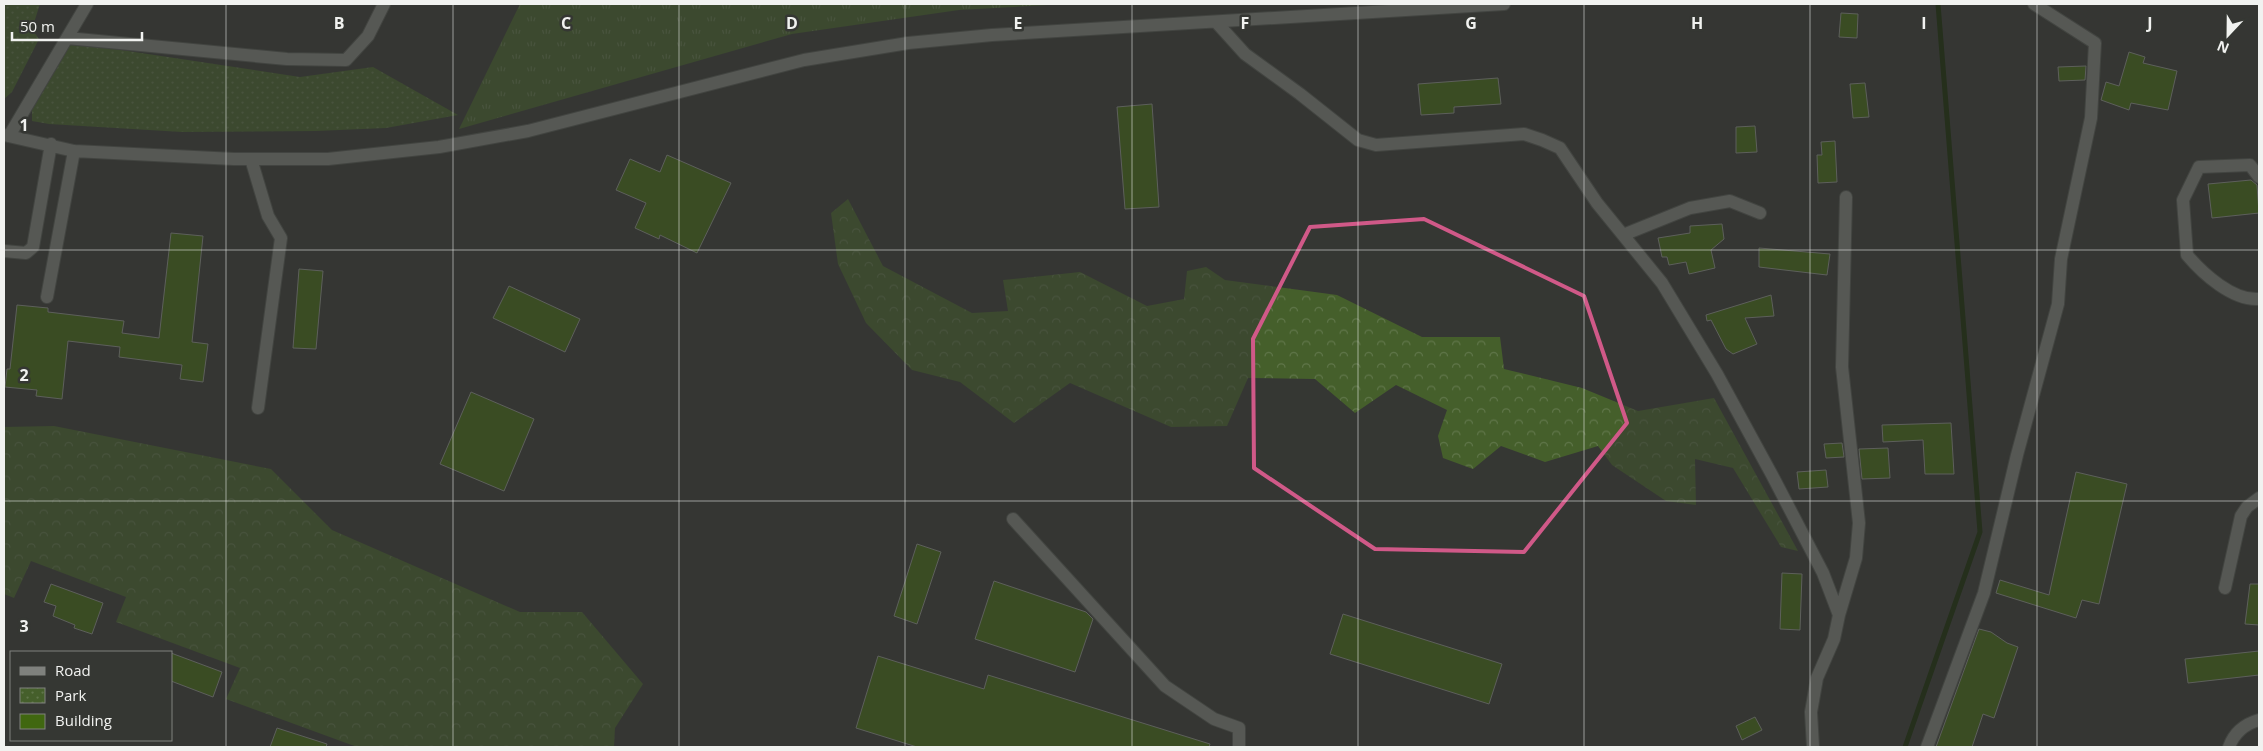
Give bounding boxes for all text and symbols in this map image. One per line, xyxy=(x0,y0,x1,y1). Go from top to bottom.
scale bar xyxy=(12,10,142,42)
north arrow xyxy=(2203,10,2253,60)
text: B xyxy=(334,12,344,34)
text: C xyxy=(561,12,571,34)
text: D xyxy=(786,12,798,34)
text: E xyxy=(1014,12,1023,34)
text: F xyxy=(1241,12,1249,34)
text: G xyxy=(1465,12,1477,34)
text: H xyxy=(1691,12,1703,34)
text: I xyxy=(1921,12,1927,34)
text: J xyxy=(2145,12,2153,34)
text: 50 m xyxy=(20,16,55,36)
text: N xyxy=(2214,37,2232,58)
text: 1 xyxy=(19,114,29,136)
text: 2 xyxy=(19,364,29,386)
text: 3 xyxy=(19,615,29,637)
legend xyxy=(10,651,172,741)
text: Road xyxy=(55,660,91,680)
text: Park xyxy=(55,685,86,705)
text: Building xyxy=(55,710,112,730)

